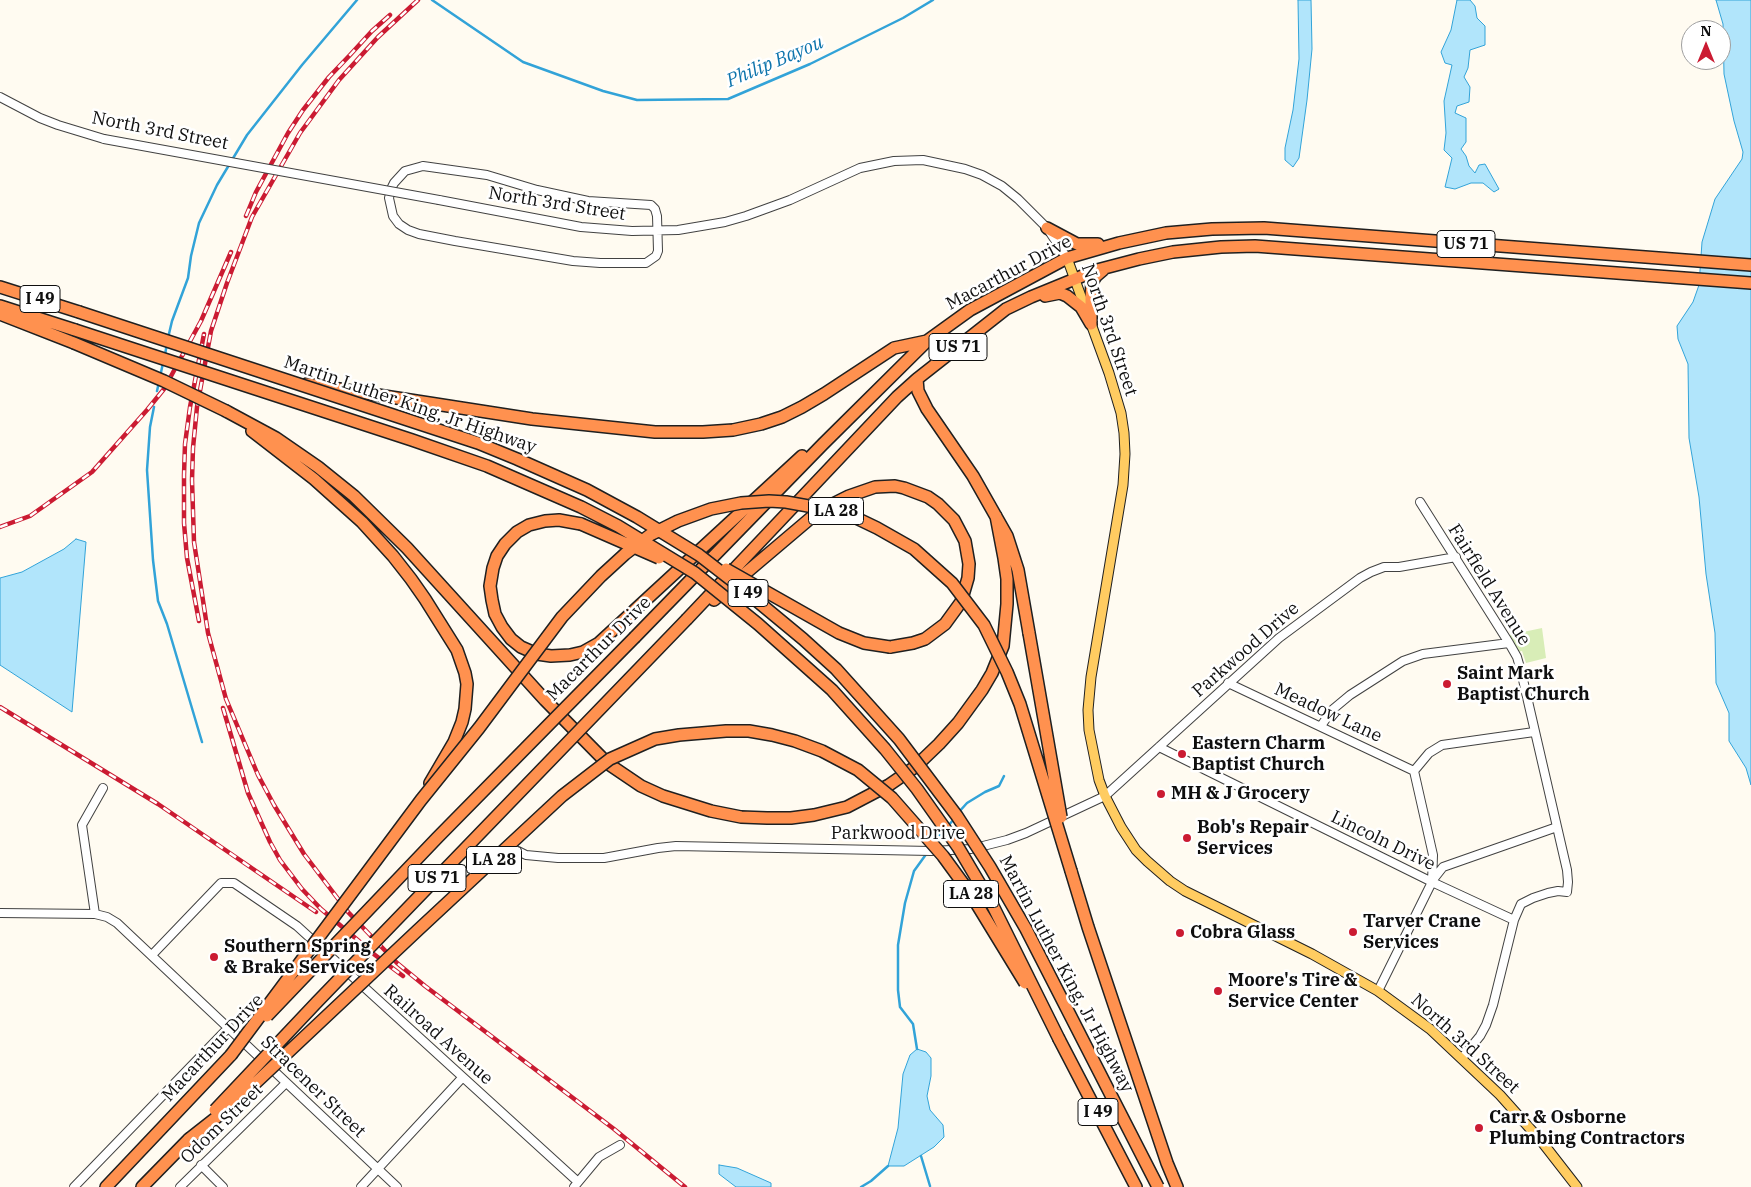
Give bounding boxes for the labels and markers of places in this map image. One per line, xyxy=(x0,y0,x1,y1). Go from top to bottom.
place label: Saint Mark Baptist Church xyxy=(1457,663,1590,706)
marker: Saint Mark Baptist Church xyxy=(1441,678,1453,690)
place label: Eastern Charm Baptist Church xyxy=(1192,733,1325,776)
marker: Eastern Charm Baptist Church xyxy=(1176,748,1188,760)
place label: MH & J Grocery xyxy=(1171,783,1310,805)
marker: MH & J Grocery xyxy=(1155,788,1167,800)
place label: Bob's Repair Services xyxy=(1197,817,1309,860)
marker: Bob's Repair Services xyxy=(1181,832,1193,844)
place label: Tarver Crane Services xyxy=(1363,911,1481,954)
place label: Cobra Glass xyxy=(1190,922,1295,944)
marker: Tarver Crane Services xyxy=(1347,926,1359,938)
marker: Cobra Glass xyxy=(1174,927,1186,939)
place label: Southern Spring & Brake Services xyxy=(224,936,375,979)
marker: Southern Spring & Brake Services xyxy=(208,951,220,963)
place label: Moore's Tire & Service Center xyxy=(1228,970,1359,1012)
marker: Moore's Tire & Service Center xyxy=(1212,985,1224,997)
place label: Carr & Osborne Plumbing Contractors xyxy=(1489,1107,1685,1150)
marker: Carr & Osborne Plumbing Contractors xyxy=(1473,1122,1485,1134)

